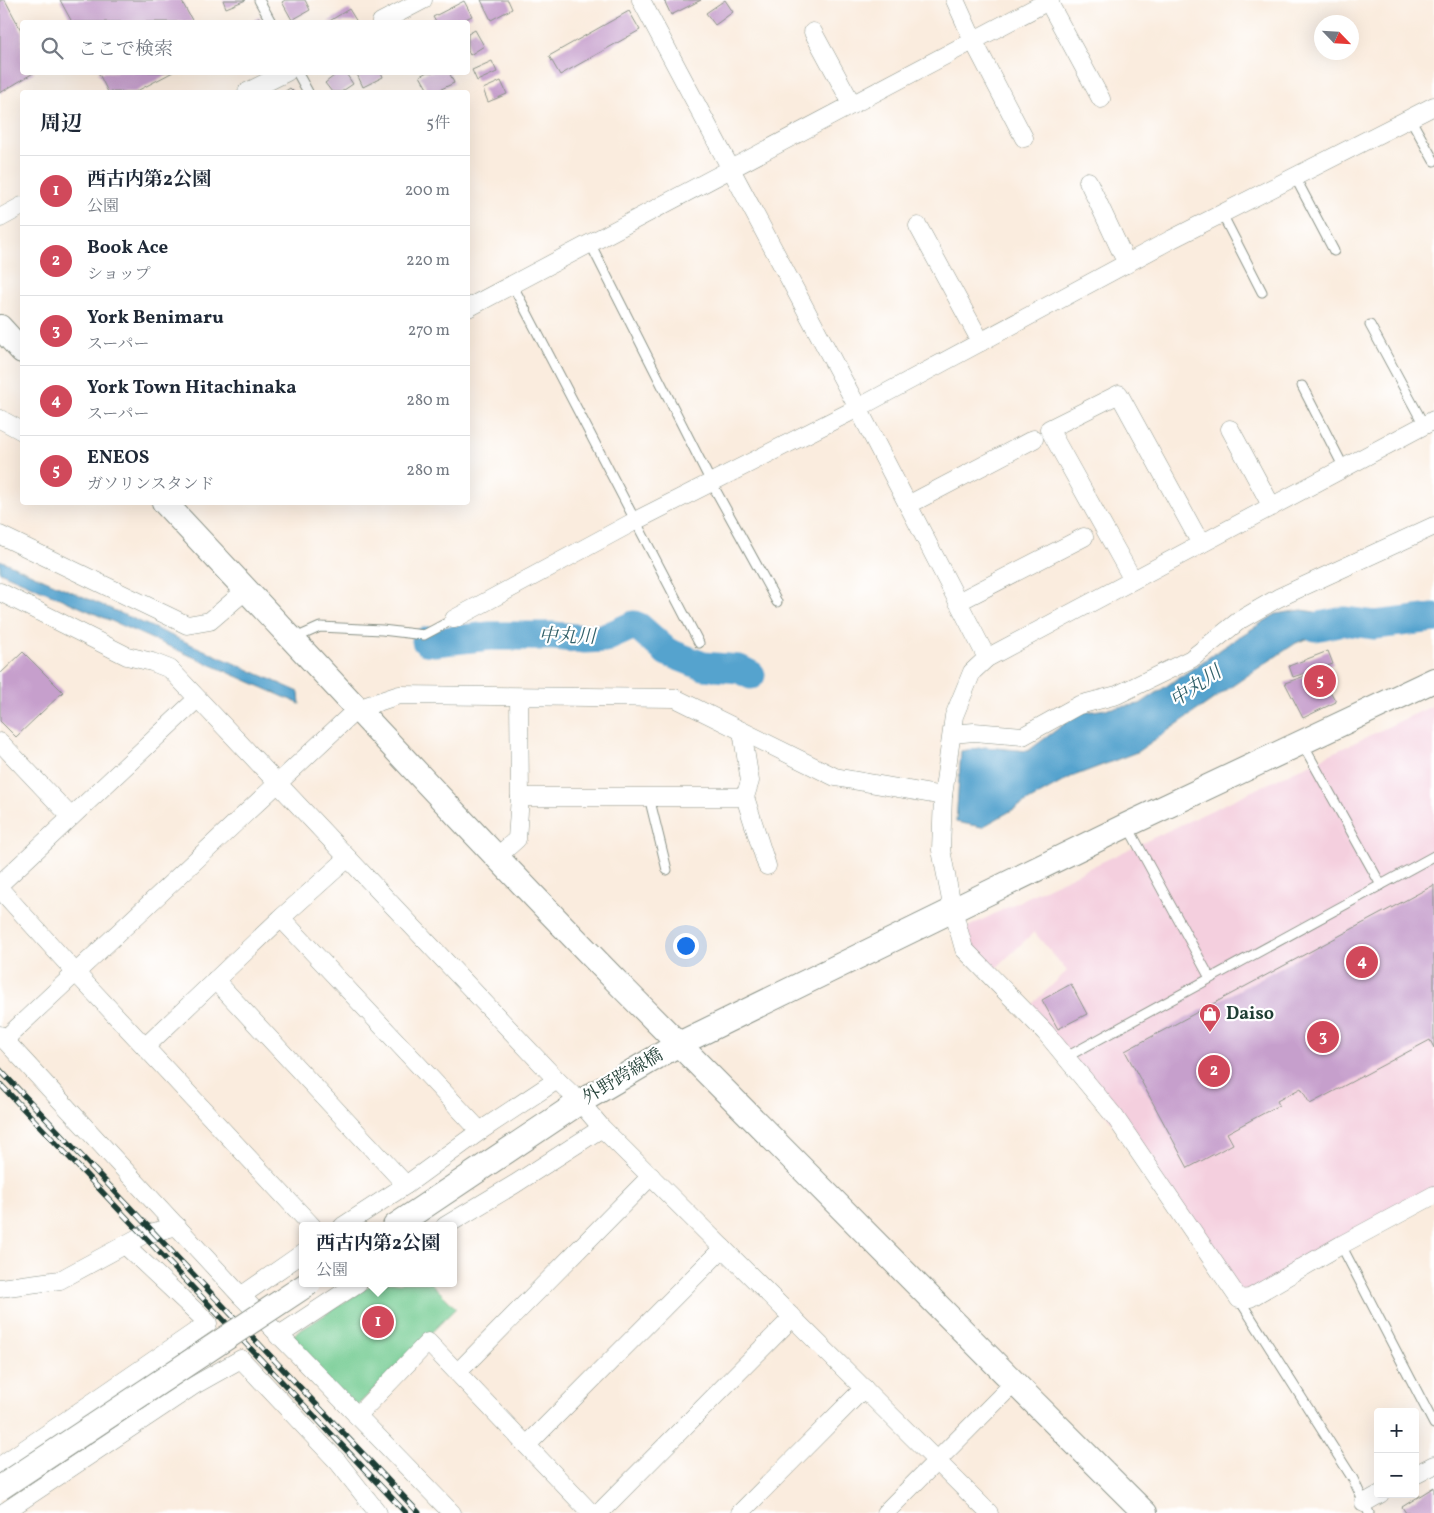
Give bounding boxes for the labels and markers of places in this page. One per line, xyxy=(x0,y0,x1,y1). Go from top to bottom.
pin: 5 xyxy=(1304,662,1336,700)
pin: 4 xyxy=(1346,943,1378,981)
shop icon: Daiso xyxy=(1198,1002,1222,1033)
place label: Daiso xyxy=(1226,1002,1274,1027)
pin: 3 xyxy=(1307,1018,1339,1056)
pin: 2 xyxy=(1198,1052,1230,1090)
pin: 1 xyxy=(362,1303,394,1341)

